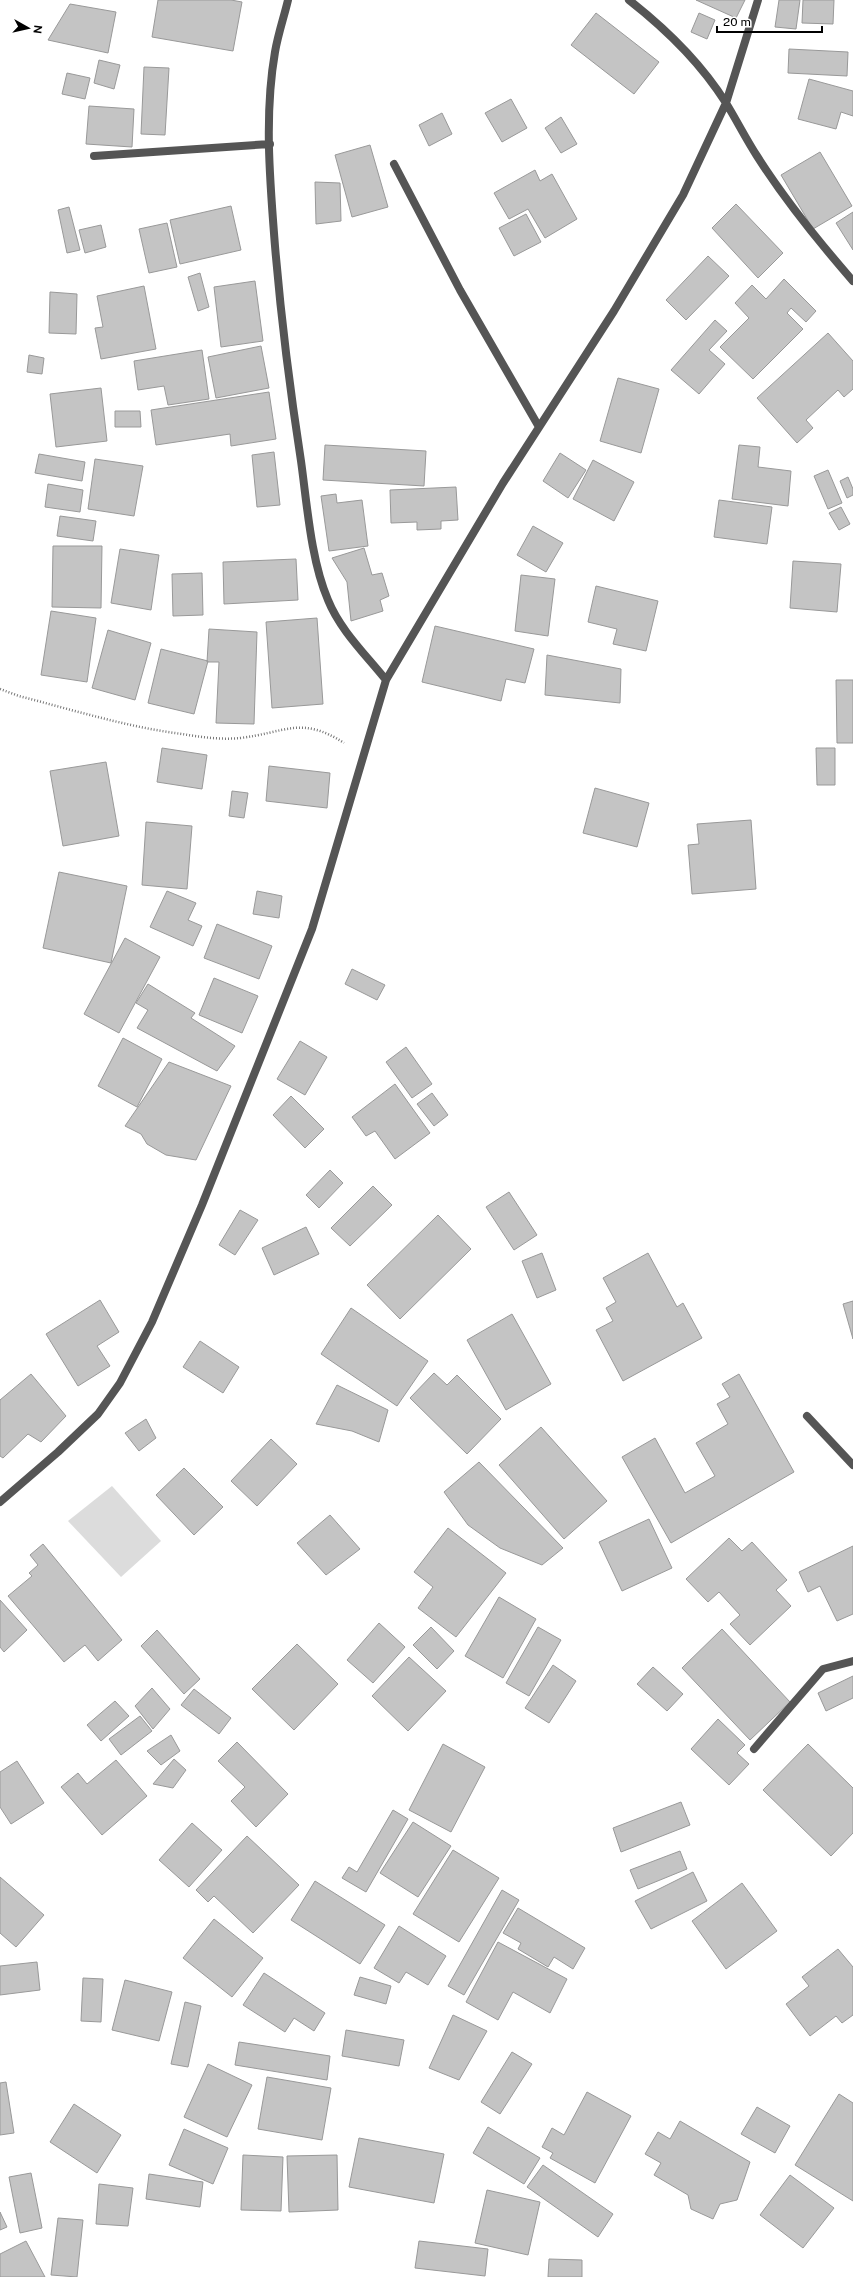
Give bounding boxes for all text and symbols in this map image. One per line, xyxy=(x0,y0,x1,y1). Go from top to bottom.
north arrow xyxy=(8,8,48,48)
scale bar xyxy=(717,8,822,34)
text: 20 m xyxy=(723,15,751,29)
text: N xyxy=(31,24,44,34)

